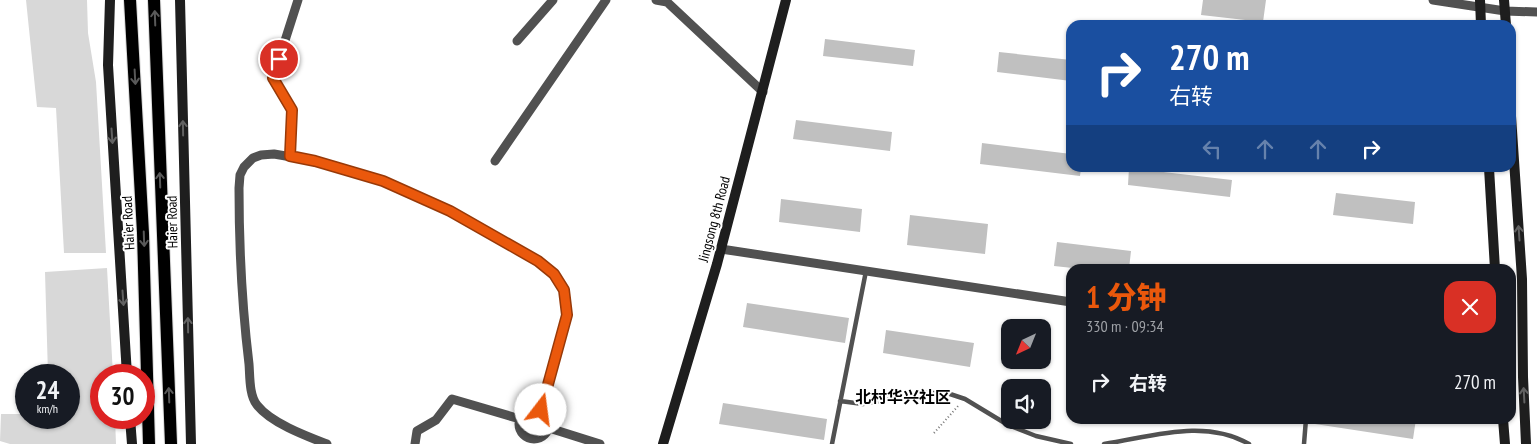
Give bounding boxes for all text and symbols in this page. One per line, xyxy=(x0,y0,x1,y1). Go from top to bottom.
one-way arrow xyxy=(150,10,160,26)
text: 270 m xyxy=(1169,34,1250,80)
pin xyxy=(258,38,300,80)
icon: right xyxy=(1086,40,1151,105)
icon: arrive xyxy=(265,45,293,73)
one-way arrow xyxy=(130,69,139,85)
text: 右转 xyxy=(1169,82,1213,110)
one-way arrow xyxy=(178,120,188,136)
one-way arrow xyxy=(108,128,117,144)
icon: left xyxy=(1198,135,1226,163)
icon: ahead xyxy=(1251,135,1279,163)
icon: ahead xyxy=(1304,135,1332,163)
icon: right xyxy=(1357,135,1385,163)
one-way arrow xyxy=(155,173,165,189)
street label: Jingsong 8th Road xyxy=(694,174,734,265)
street label: Hai'er Road xyxy=(118,196,138,250)
street label: Haier Road xyxy=(163,196,181,248)
one-way arrow xyxy=(1514,225,1523,241)
one-way arrow xyxy=(139,231,148,247)
text: 1 分钟 xyxy=(1086,277,1167,316)
button: close xyxy=(1444,281,1496,333)
one-way arrow xyxy=(118,290,127,306)
text: 330 m · 09:34 xyxy=(1086,316,1164,336)
one-way arrow xyxy=(183,318,193,334)
north arrow xyxy=(1001,319,1051,369)
map controls xyxy=(1001,319,1051,429)
speed limit sign: 30 xyxy=(90,364,155,429)
icon: right xyxy=(1086,368,1114,396)
text: 270 m xyxy=(1454,370,1496,394)
text: 右转 xyxy=(1129,371,1167,395)
text: 24 xyxy=(36,374,59,406)
button: sound xyxy=(1001,379,1051,429)
position arrow xyxy=(514,383,566,435)
district label: 北村华兴社区 xyxy=(855,387,951,407)
one-way arrow xyxy=(164,388,173,404)
one-way arrow xyxy=(1519,388,1528,404)
text: km/h xyxy=(37,401,58,416)

